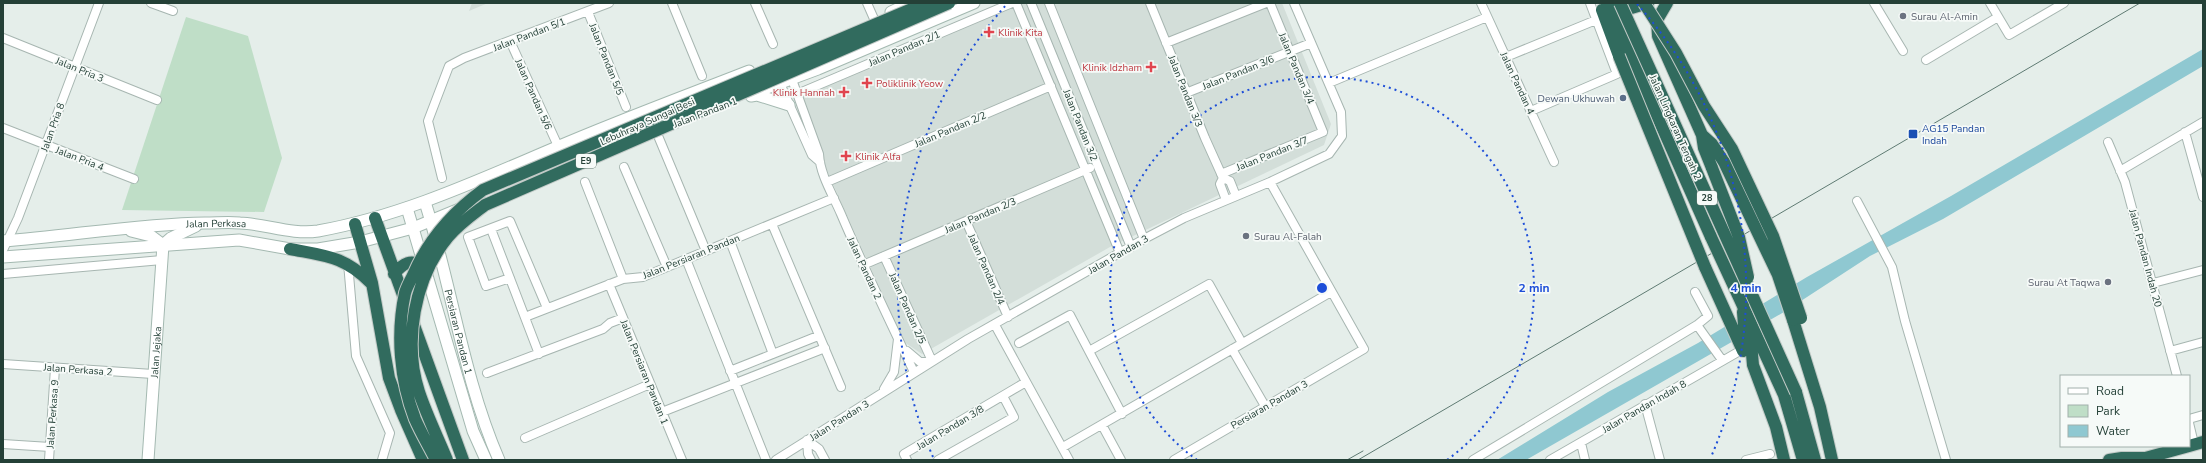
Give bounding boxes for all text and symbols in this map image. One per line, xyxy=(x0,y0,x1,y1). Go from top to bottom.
place label: Surau Al-Amin xyxy=(1911,10,1978,24)
marker: Surau Al-Amin xyxy=(1898,11,1908,21)
street label: Jalan Pandan 5/1 xyxy=(490,15,568,56)
street label: Jalan Pandan 5/5 xyxy=(585,20,627,97)
marker: Klinik Kita xyxy=(983,26,995,38)
place label: Klinik Kita xyxy=(998,26,1042,40)
street label: Jalan Pandan 2/1 xyxy=(866,28,942,71)
street label: Jalan Pandan 3/4 xyxy=(1274,30,1317,106)
street label: Jalan Pandan 4 xyxy=(1496,49,1538,117)
street label: Jalan Pandan 3/3 xyxy=(1164,52,1206,129)
street label: Jalan Pandan 3/6 xyxy=(1199,52,1276,94)
street label: Jalan Pria 3 xyxy=(52,53,106,86)
street label: Jalan Pandan 5/6 xyxy=(511,56,555,132)
place label: Klinik Idzham xyxy=(1082,61,1142,75)
marker: Klinik Idzham xyxy=(1145,61,1157,73)
street label: Jalan Lingkaran Tengah 2 xyxy=(1645,72,1705,182)
marker: Poliklinik Yeow xyxy=(861,77,873,89)
place label: Poliklinik Yeow xyxy=(876,77,944,91)
place label: Klinik Hannah xyxy=(773,86,835,100)
marker: Klinik Hannah xyxy=(838,86,850,98)
street label: Jalan Pandan 3/2 xyxy=(1059,86,1101,163)
place label: Dewan Ukhuwah xyxy=(1538,92,1615,106)
marker: Dewan Ukhuwah xyxy=(1618,93,1628,103)
street label: Jalan Pandan 1 xyxy=(670,94,739,132)
street label: Lebuhraya Sungai Besi xyxy=(598,95,697,149)
street label: Jalan Pria 8 xyxy=(37,101,68,155)
street label: Jalan Pandan 2/2 xyxy=(912,109,988,152)
place label: AG15 Pandan Indah xyxy=(1922,122,1985,148)
marker: AG15 Pandan Indah xyxy=(1907,128,1919,140)
street label: Jalan Pandan 3/7 xyxy=(1233,133,1310,175)
street label: Jalan Pria 4 xyxy=(52,143,106,175)
marker: Klinik Alfa xyxy=(840,150,852,162)
place label: Klinik Alfa xyxy=(855,150,901,164)
road number: E9 xyxy=(576,154,596,168)
road number: 28 xyxy=(1697,191,1717,205)
street label: Jalan Pandan 2/3 xyxy=(942,195,1018,238)
street label: Jalan Pandan Indah 20 xyxy=(2125,207,2165,309)
street label: Jalan Perkasa xyxy=(185,217,247,232)
place label: Surau Al-Falah xyxy=(1254,230,1322,244)
street label: Jalan Persiaran Pandan xyxy=(640,231,742,283)
street label: Jalan Pandan 2/4 xyxy=(964,231,1008,307)
marker: Surau Al-Falah xyxy=(1241,231,1251,241)
street label: Jalan Pandan 3 xyxy=(1085,232,1151,278)
street label: Jalan Pandan 2 xyxy=(843,234,885,302)
street label: Jalan Pandan 2/5 xyxy=(885,270,929,346)
place label: Surau At Taqwa xyxy=(2028,276,2100,290)
marker: Surau At Taqwa xyxy=(2103,277,2113,287)
text: 2 min xyxy=(1518,280,1550,296)
text: 4 min xyxy=(1730,280,1762,296)
centre of rings xyxy=(1315,281,1329,295)
street label: Persiaran Pandan 1 xyxy=(441,288,475,376)
street label: Jalan Persiaran Pandan 1 xyxy=(616,317,672,427)
street label: Jalan Jejaka xyxy=(148,326,165,380)
street label: Jalan Perkasa 2 xyxy=(42,361,113,379)
legend xyxy=(2060,375,2190,447)
street label: Persiaran Pandan 3 xyxy=(1228,377,1311,433)
street label: Jalan Pandan Indah 8 xyxy=(1599,377,1689,437)
street label: Jalan Perkasa 9 xyxy=(44,379,62,450)
text: Road xyxy=(2096,383,2124,399)
street label: Jalan Pandan 3 xyxy=(806,397,872,445)
street label: Jalan Pandan 3/8 xyxy=(913,402,987,454)
text: Park xyxy=(2096,403,2121,419)
text: Water xyxy=(2096,423,2130,439)

